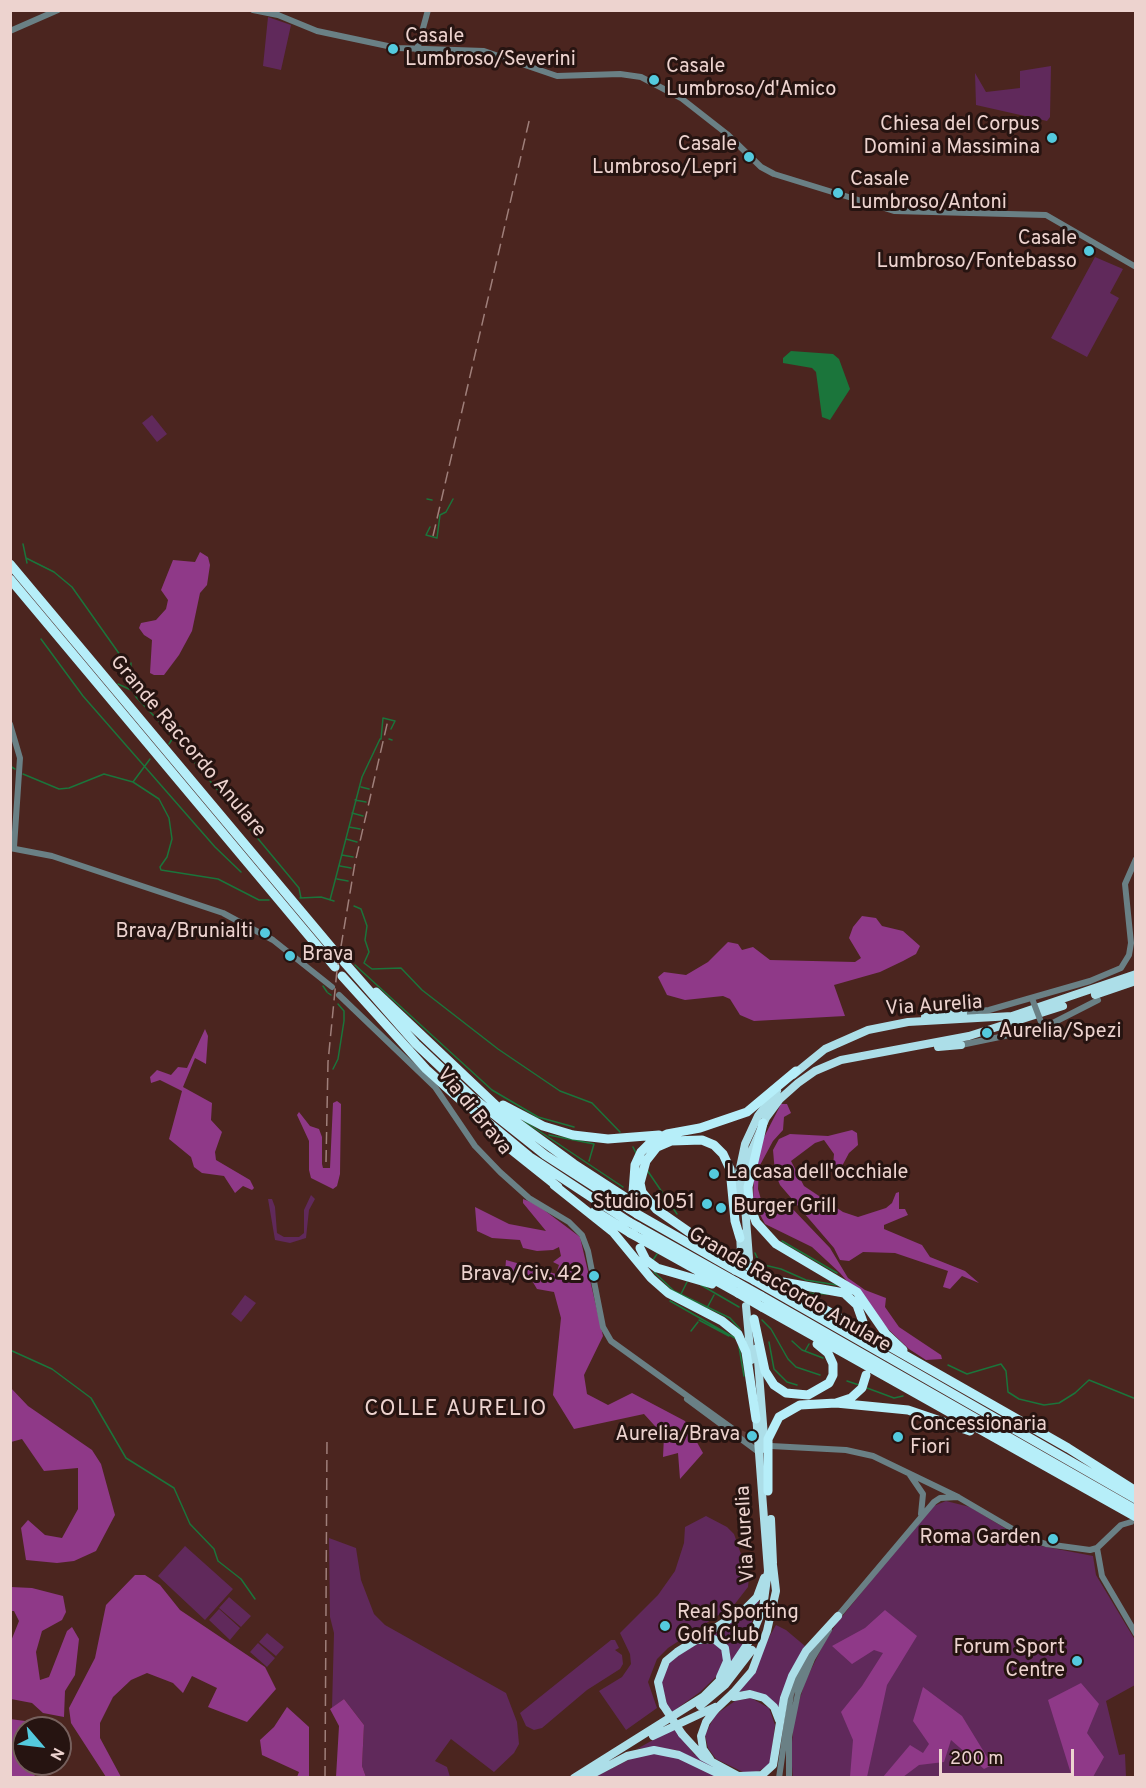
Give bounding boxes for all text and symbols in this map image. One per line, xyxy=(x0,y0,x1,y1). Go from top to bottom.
place label: Casale Lumbroso/Severini xyxy=(405,26,576,73)
marker: Casale Lumbroso/Severini xyxy=(386,42,400,56)
place label: Casale Lumbroso/d'Amico xyxy=(666,56,836,103)
marker: Casale Lumbroso/d'Amico xyxy=(647,73,661,87)
place label: Chiesa del Corpus Domini a Massimina xyxy=(863,114,1040,161)
marker: Chiesa del Corpus Domini a Massimina xyxy=(1045,131,1059,145)
place label: Casale Lumbroso/Lepri xyxy=(592,134,737,181)
marker: Casale Lumbroso/Lepri xyxy=(742,150,756,164)
place label: Casale Lumbroso/Antoni xyxy=(850,169,1007,216)
marker: Casale Lumbroso/Antoni xyxy=(831,186,845,200)
place label: Casale Lumbroso/Fontebasso xyxy=(877,228,1077,275)
marker: Casale Lumbroso/Fontebasso xyxy=(1082,244,1096,258)
street label: Grande Raccordo Anulare xyxy=(104,651,270,843)
place label: Brava/Brunialti xyxy=(115,921,253,945)
marker: Brava/Brunialti xyxy=(258,926,272,940)
place label: Brava xyxy=(302,944,353,968)
marker: Brava xyxy=(283,949,297,963)
street label: Via Aurelia xyxy=(885,992,983,1022)
place label: Aurelia/Spezi xyxy=(999,1021,1122,1045)
marker: Aurelia/Spezi xyxy=(980,1026,994,1040)
street label: Via di Brava xyxy=(430,1063,516,1161)
place label: La casa dell'occhiale xyxy=(726,1162,908,1186)
marker: La casa dell'occhiale xyxy=(707,1167,721,1181)
place label: Studio 1051 xyxy=(593,1192,695,1216)
place label: Burger Grill xyxy=(733,1196,836,1220)
marker: Studio 1051 xyxy=(700,1197,714,1211)
marker: Burger Grill xyxy=(714,1201,728,1215)
street label: Grande Raccordo Anulare xyxy=(683,1223,895,1359)
place label: Brava/Civ. 42 xyxy=(460,1264,582,1288)
marker: Brava/Civ. 42 xyxy=(587,1269,601,1283)
district label: COLLE AURELIO xyxy=(364,1398,548,1424)
place label: Concessionaria Fiori xyxy=(910,1414,1047,1461)
place label: Aurelia/Brava xyxy=(615,1424,740,1448)
marker: Aurelia/Brava xyxy=(745,1429,759,1443)
marker: Concessionaria Fiori xyxy=(891,1430,905,1444)
street label: Via Aurelia xyxy=(732,1485,762,1583)
place label: Roma Garden xyxy=(920,1527,1041,1551)
marker: Roma Garden xyxy=(1046,1532,1060,1546)
place label: Real Sporting Golf Club xyxy=(677,1602,799,1649)
marker: Real Sporting Golf Club xyxy=(658,1619,672,1633)
place label: Forum Sport Centre xyxy=(953,1637,1065,1684)
marker: Forum Sport Centre xyxy=(1070,1654,1084,1668)
north arrow xyxy=(12,1716,72,1776)
scale bar xyxy=(942,1737,1077,1775)
text: N xyxy=(45,1744,68,1763)
text: 200 m xyxy=(950,1748,1003,1771)

